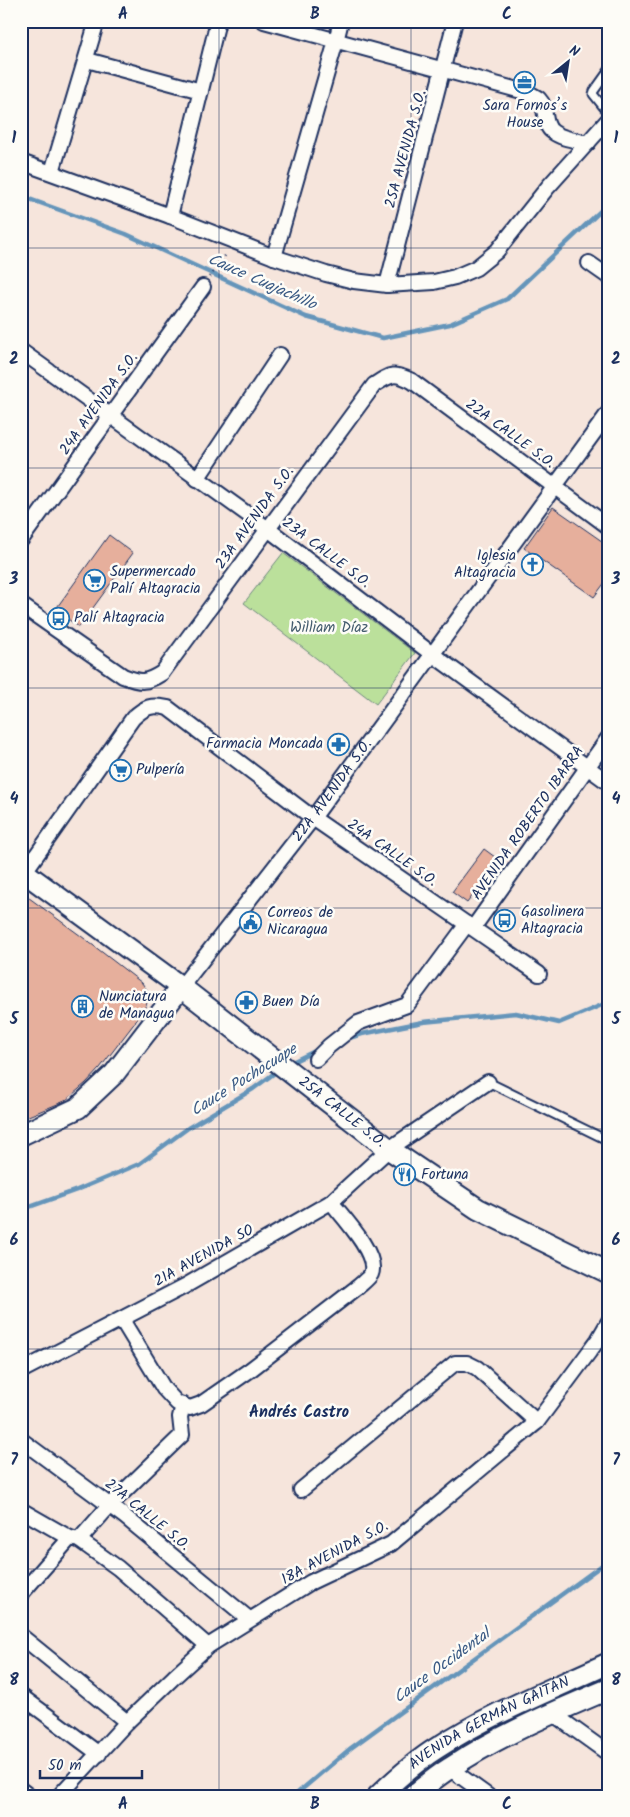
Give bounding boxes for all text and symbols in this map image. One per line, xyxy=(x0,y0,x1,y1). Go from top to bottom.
text: A xyxy=(118,2,128,27)
text: B xyxy=(310,2,320,27)
text: C xyxy=(502,2,512,27)
north arrow xyxy=(542,38,592,88)
text: N xyxy=(565,40,583,63)
office icon: Sara Fornos’s House xyxy=(513,71,537,95)
street label: 25A AVENIDA S.O. xyxy=(379,87,433,211)
place label: Sara Fornos’s House xyxy=(483,94,568,135)
text: 1 xyxy=(12,126,17,151)
text: 1 xyxy=(614,126,619,151)
water label: Cauce Cuajachillo xyxy=(204,247,322,318)
text: 2 xyxy=(9,347,19,372)
text: 2 xyxy=(611,347,621,372)
street label: 24A AVENIDA S.O. xyxy=(53,348,145,460)
street label: 22A CALLE S.O. xyxy=(460,393,560,475)
street label: 23A AVENIDA S.O. xyxy=(209,462,301,574)
street label: 23A CALLE S.O. xyxy=(276,512,376,594)
place label: Iglesia Altagracia xyxy=(454,544,516,585)
church icon: Iglesia Altagracia xyxy=(520,553,544,577)
place label: Supermercado Palí Altagracia xyxy=(110,560,200,601)
text: 3 xyxy=(9,567,19,592)
text: 3 xyxy=(611,567,621,592)
supermarket icon: Supermercado Palí Altagracia xyxy=(82,569,106,593)
bus stop icon: Palí Altagracia xyxy=(46,606,70,630)
place label: Palí Altagracia xyxy=(74,606,164,630)
park label: William Díaz xyxy=(290,616,368,640)
place label: Farmacia Moncada xyxy=(206,732,323,756)
pharmacy icon: Farmacia Moncada xyxy=(327,732,351,756)
street label: 22A AVENIDA S.O. xyxy=(287,734,379,847)
street label: AVENIDA ROBERTO IBARRA xyxy=(465,741,591,905)
supermarket icon: Pulpería xyxy=(108,758,132,782)
place label: Pulpería xyxy=(136,758,185,782)
text: 4 xyxy=(10,787,19,812)
text: 4 xyxy=(612,787,621,812)
street label: 24A CALLE S.O. xyxy=(342,813,442,893)
place label: Gasolinera Altagracia xyxy=(521,900,584,941)
place label: Correos de Nicaragua xyxy=(267,901,333,942)
bus stop icon: Gasolinera Altagracia xyxy=(493,909,517,933)
public building icon: Correos de Nicaragua xyxy=(239,910,263,934)
place label: Nunciatura de Managua xyxy=(99,985,175,1026)
pharmacy icon: Buen Día xyxy=(234,990,258,1014)
place label: Buen Día xyxy=(262,990,320,1014)
building icon: Nunciatura de Managua xyxy=(71,994,95,1018)
text: 5 xyxy=(9,1007,20,1032)
text: 5 xyxy=(611,1007,622,1032)
water label: Cauce Pochocuape xyxy=(186,1036,304,1123)
street label: 25A CALLE S.O. xyxy=(293,1070,391,1154)
restaurant icon: Fortuna xyxy=(393,1163,417,1187)
place label: Fortuna xyxy=(421,1163,469,1187)
street label: 21A AVENIDA SO xyxy=(150,1219,258,1293)
text: 6 xyxy=(10,1228,19,1253)
text: 6 xyxy=(612,1228,621,1253)
district label: Andrés Castro xyxy=(249,1400,349,1425)
text: 7 xyxy=(10,1448,18,1473)
text: 7 xyxy=(612,1448,620,1473)
street label: 27A CALLE S.O. xyxy=(99,1473,195,1557)
street label: 18A AVENIDA S.O. xyxy=(277,1515,393,1591)
water label: Cauce Occidental xyxy=(388,1620,498,1710)
text: 8 xyxy=(9,1668,19,1693)
text: 8 xyxy=(611,1668,621,1693)
street label: AVENIDA GERMÁN GAITÁN xyxy=(404,1670,573,1776)
scale bar xyxy=(40,1747,142,1779)
text: 50 m xyxy=(48,1754,82,1778)
text: A xyxy=(118,1792,128,1817)
text: B xyxy=(310,1792,320,1817)
text: C xyxy=(502,1792,512,1817)

